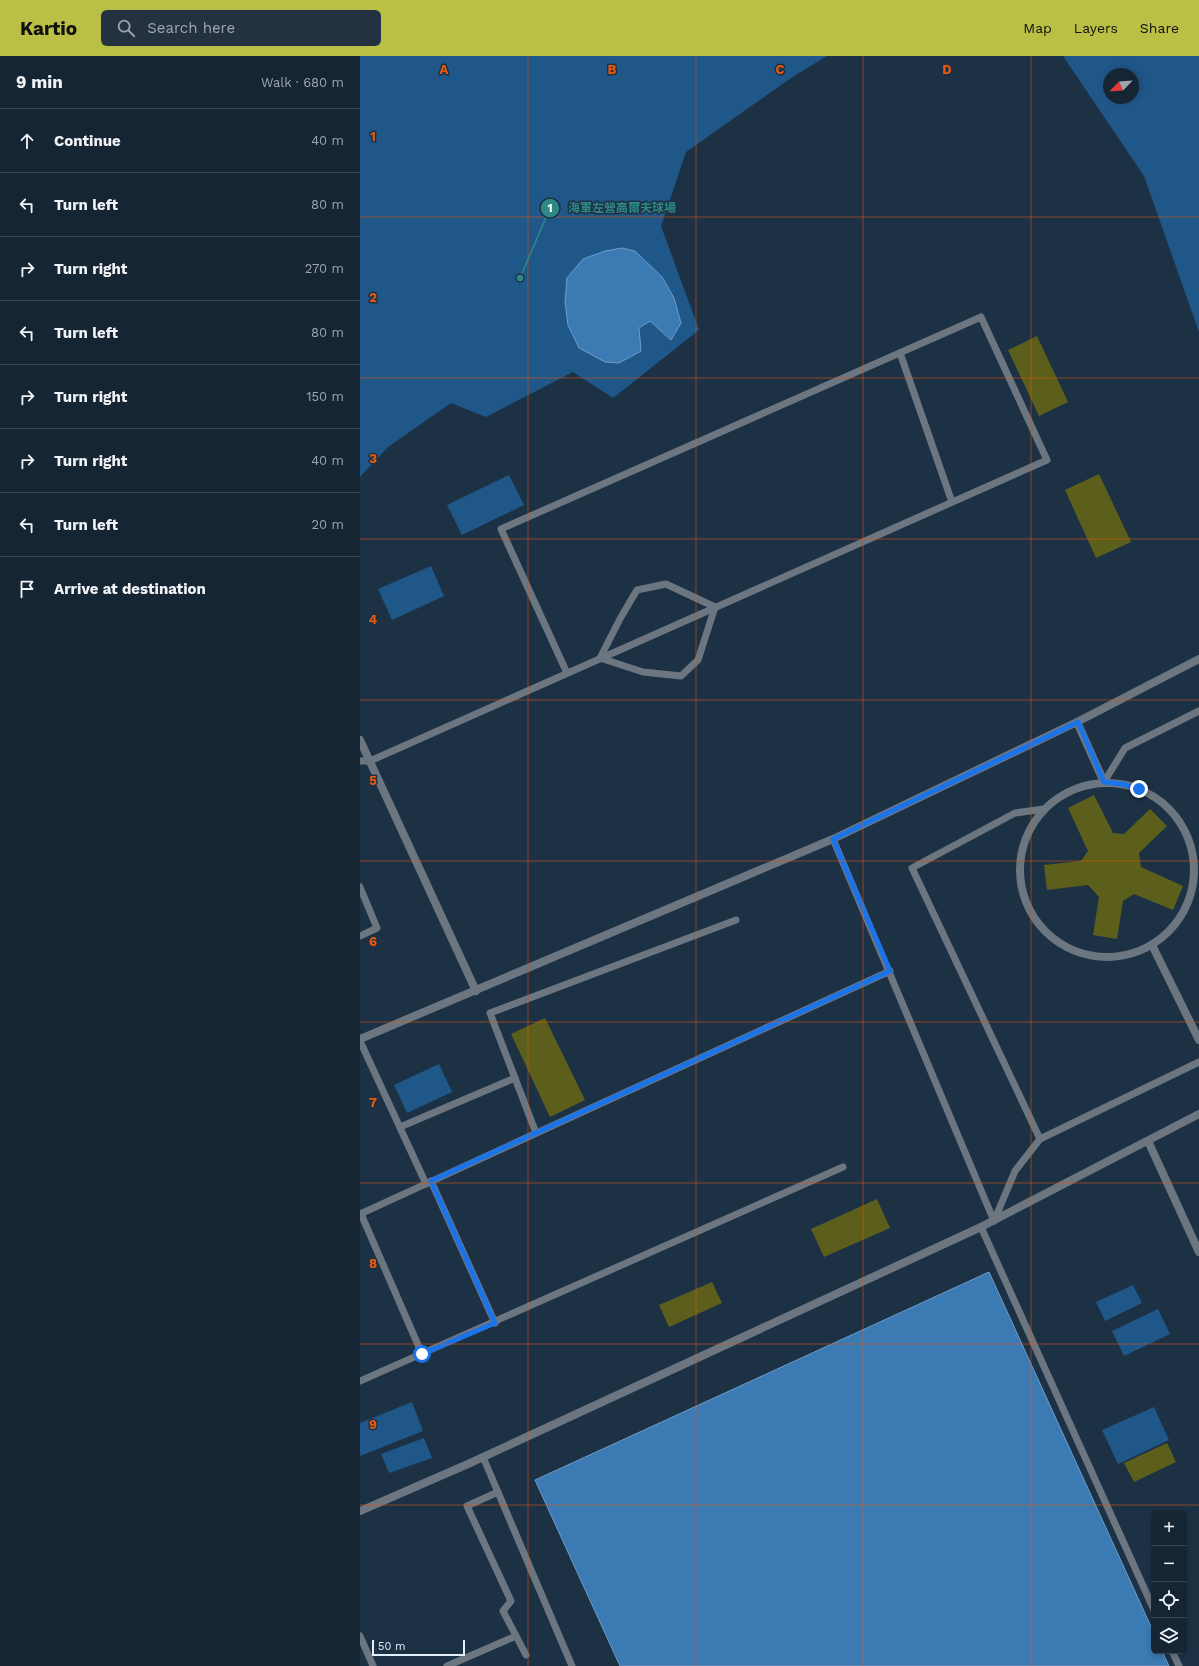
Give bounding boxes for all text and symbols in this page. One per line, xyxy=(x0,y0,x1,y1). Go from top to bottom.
search box xyxy=(101,10,381,46)
text: Kartio xyxy=(20,17,77,40)
icon: search xyxy=(115,17,137,39)
text: Search here xyxy=(147,19,235,37)
text: Map xyxy=(1023,20,1052,36)
text: Layers xyxy=(1074,20,1118,36)
text: Share xyxy=(1140,20,1179,36)
text: A xyxy=(440,62,449,77)
text: B xyxy=(608,62,617,77)
text: C xyxy=(776,62,785,77)
text: D xyxy=(942,62,952,77)
north arrow xyxy=(1103,68,1139,104)
text: 9 min xyxy=(16,72,63,92)
text: Walk · 680 m xyxy=(261,75,344,90)
text: 1 xyxy=(370,129,376,144)
icon: ahead xyxy=(16,130,38,152)
text: Continue xyxy=(54,132,121,150)
text: 40 m xyxy=(311,133,344,148)
icon: left xyxy=(16,194,38,216)
text: Turn left xyxy=(54,196,118,214)
callout: 海軍左營高爾夫球場 xyxy=(540,196,684,220)
text: 80 m xyxy=(311,197,344,212)
text: 1 xyxy=(547,201,553,215)
text: 海軍左營高爾夫球場 xyxy=(568,201,676,215)
icon: right xyxy=(16,258,38,280)
text: Turn right xyxy=(54,260,127,278)
text: 270 m xyxy=(305,261,344,276)
text: 2 xyxy=(369,290,377,305)
icon: left xyxy=(16,322,38,344)
text: Turn left xyxy=(54,324,118,342)
text: 80 m xyxy=(311,325,344,340)
icon: right xyxy=(16,386,38,408)
text: Turn right xyxy=(54,388,127,406)
text: 150 m xyxy=(306,389,344,404)
icon: right xyxy=(16,450,38,472)
text: 3 xyxy=(369,451,377,466)
text: Turn right xyxy=(54,452,127,470)
text: 40 m xyxy=(311,453,344,468)
icon: left xyxy=(16,514,38,536)
text: Turn left xyxy=(54,516,118,534)
text: 20 m xyxy=(312,517,344,532)
icon: arrive xyxy=(16,578,38,600)
text: Arrive at destination xyxy=(54,580,206,598)
text: 4 xyxy=(369,612,378,627)
text: 5 xyxy=(369,773,377,788)
route end xyxy=(1130,780,1148,798)
text: 6 xyxy=(369,934,377,949)
text: 7 xyxy=(369,1095,377,1110)
text: 8 xyxy=(369,1256,377,1271)
route start xyxy=(413,1345,431,1363)
text: 9 xyxy=(369,1417,377,1432)
map controls xyxy=(1151,1510,1187,1654)
button: + xyxy=(1151,1510,1187,1546)
button: − xyxy=(1151,1546,1187,1582)
button: locate xyxy=(1151,1582,1187,1618)
button: layers xyxy=(1151,1618,1187,1654)
scale bar xyxy=(372,1638,465,1657)
text: 50 m xyxy=(378,1640,405,1653)

